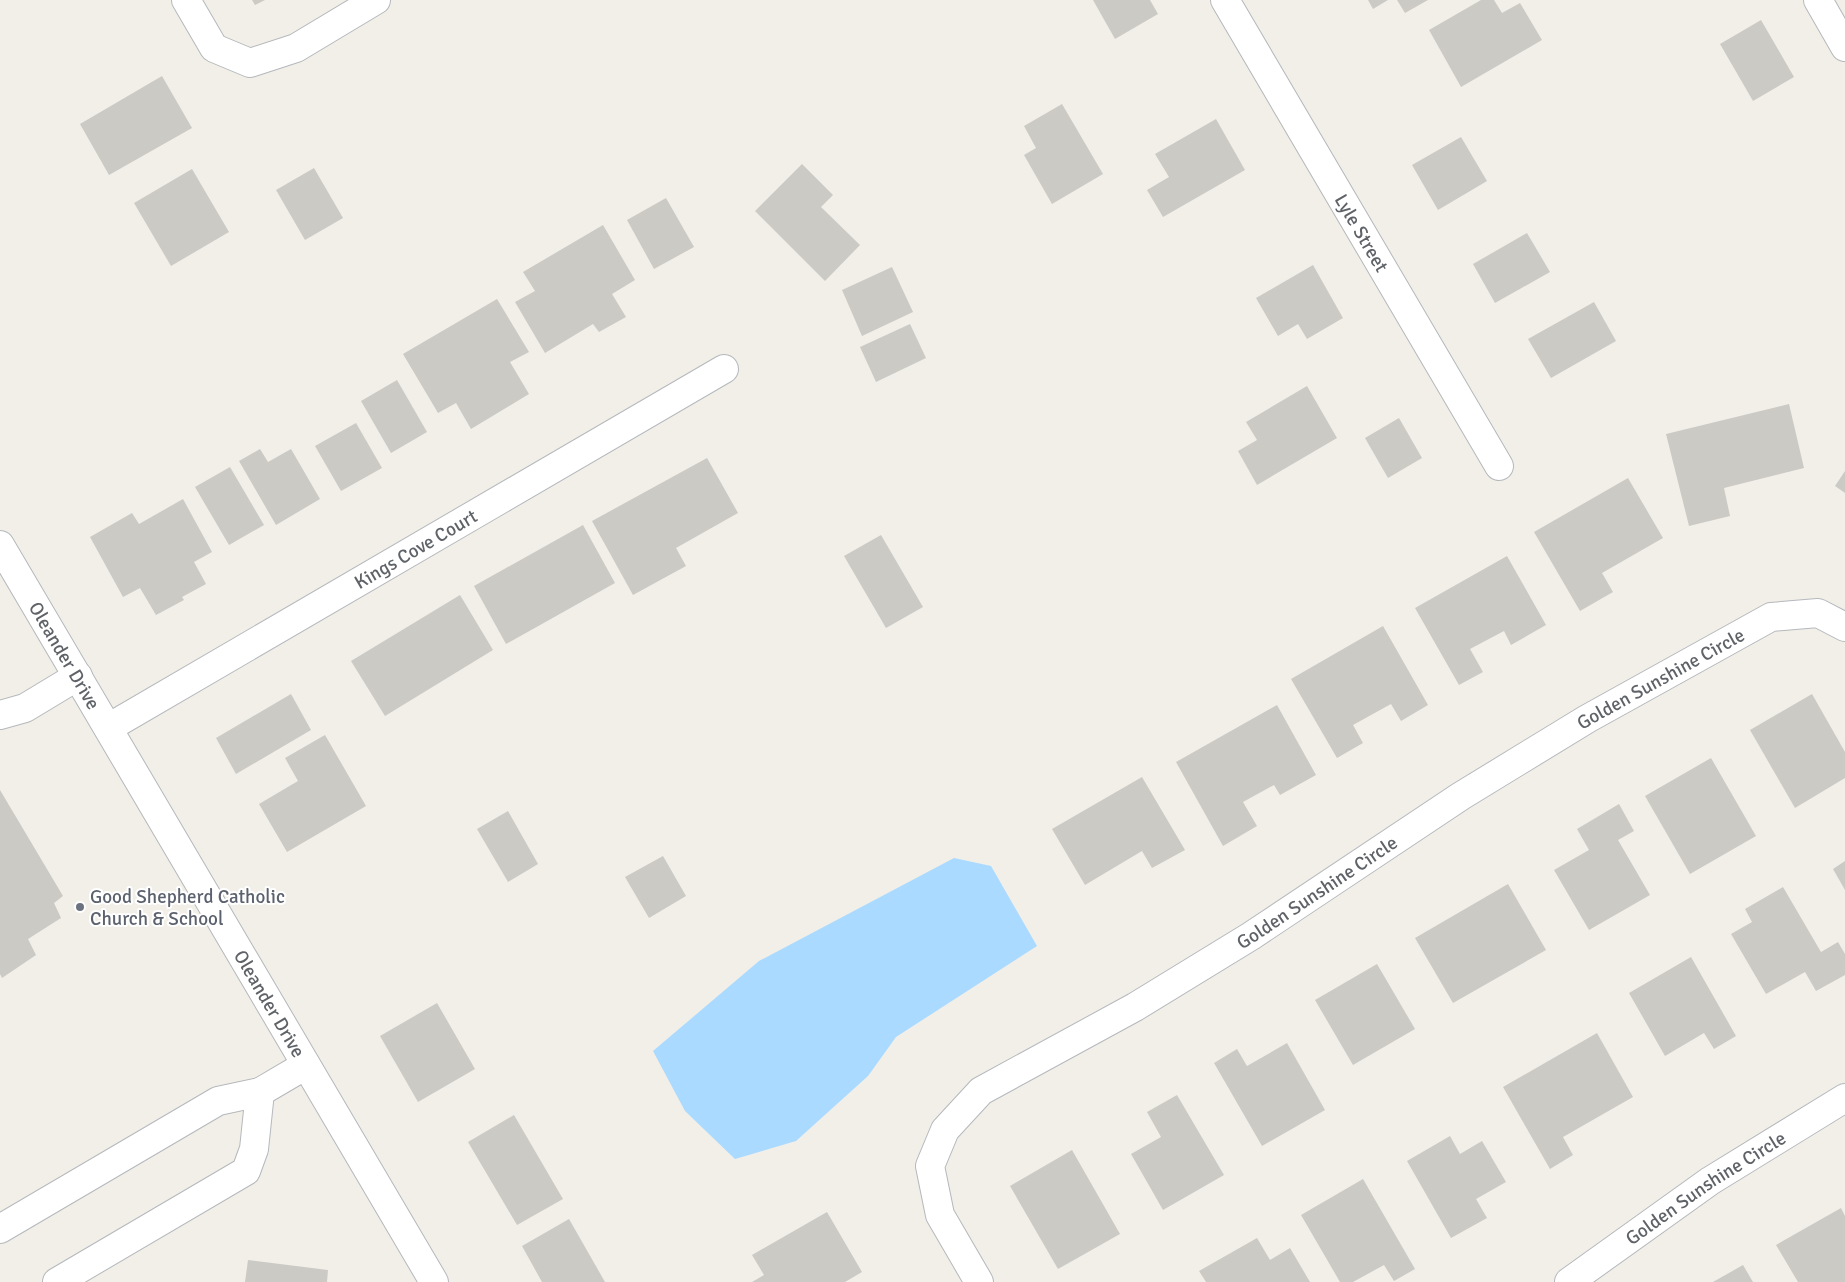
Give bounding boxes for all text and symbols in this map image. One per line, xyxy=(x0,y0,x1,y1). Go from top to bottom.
street label: Lyle Street xyxy=(1329,190,1393,277)
street label: Kings Cove Court xyxy=(350,504,482,595)
street label: Oleander Drive xyxy=(23,598,105,714)
street label: Golden Sunshine Circle xyxy=(1573,623,1749,735)
street label: Golden Sunshine Circle xyxy=(1232,831,1402,955)
place label: Good Shepherd Catholic Church & School xyxy=(90,885,285,931)
marker: Good Shepherd Catholic Church & School xyxy=(74,901,86,913)
street label: Oleander Drive xyxy=(228,946,310,1062)
street label: Golden Sunshine Circle xyxy=(1621,1126,1791,1251)

